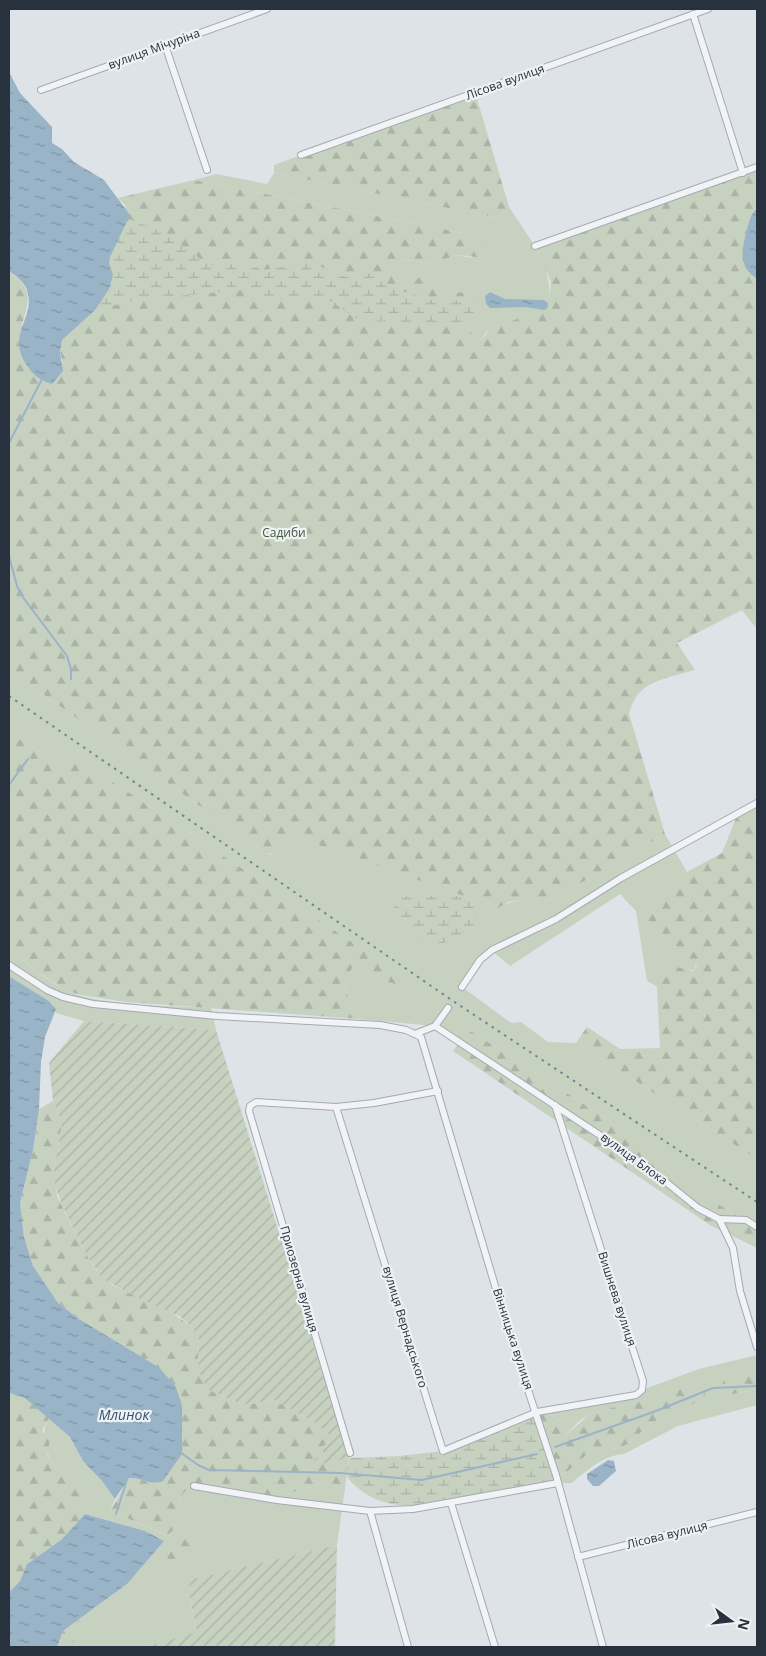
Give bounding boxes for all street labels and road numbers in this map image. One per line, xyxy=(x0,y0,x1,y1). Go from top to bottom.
street label: вулиця Мічуріна xyxy=(106,24,202,73)
street label: Лісова вулиця xyxy=(463,59,547,104)
street label: вулиця Блока xyxy=(597,1129,671,1189)
street label: Приозерна вулиця xyxy=(276,1224,323,1334)
street label: Вишнева вулиця xyxy=(594,1249,641,1348)
street label: вулиця Вернадського xyxy=(379,1264,432,1390)
street label: Вінницька вулиця xyxy=(489,1286,538,1392)
street label: Лісова вулиця xyxy=(625,1516,709,1553)

